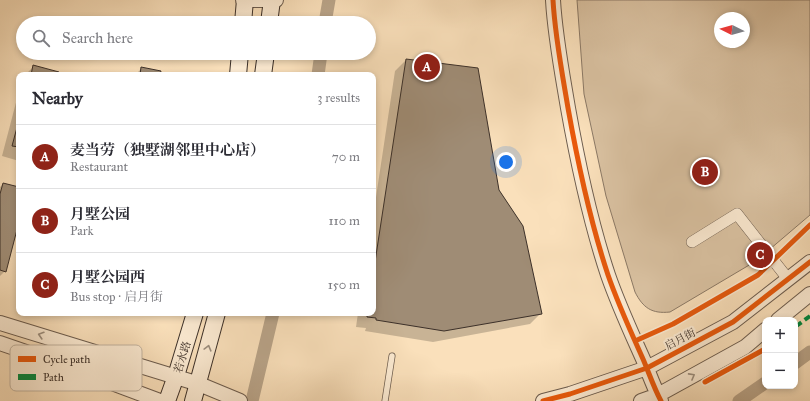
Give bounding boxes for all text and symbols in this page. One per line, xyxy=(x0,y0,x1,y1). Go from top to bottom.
north arrow xyxy=(714,12,750,48)
search box xyxy=(16,16,376,60)
icon: search xyxy=(30,27,52,49)
text: Search here xyxy=(62,29,133,47)
pin: A xyxy=(414,52,440,82)
text: Nearby xyxy=(32,88,83,109)
text: 3 results xyxy=(317,90,360,106)
text: 麦当劳（独墅湖邻里中心店） xyxy=(70,141,265,159)
text: A xyxy=(41,149,49,165)
text: 70 m xyxy=(332,149,360,165)
your location xyxy=(496,152,516,172)
pin: B xyxy=(692,157,718,187)
text: Restaurant xyxy=(70,159,128,175)
text: 月墅公园 xyxy=(70,205,130,223)
text: B xyxy=(41,213,49,229)
text: 110 m xyxy=(328,213,360,229)
text: Park xyxy=(70,223,94,239)
pin: C xyxy=(747,240,773,270)
text: 月墅公园西 xyxy=(70,268,145,286)
text: C xyxy=(41,277,49,293)
text: 150 m xyxy=(328,277,360,293)
text: Bus stop · 启月街 xyxy=(70,289,163,305)
map controls xyxy=(762,317,798,389)
button: + xyxy=(762,317,798,353)
street label: 启月街 xyxy=(663,326,698,353)
one-way arrow xyxy=(38,331,45,340)
street label: 若水路 xyxy=(171,339,194,375)
legend xyxy=(10,345,142,391)
one-way arrow xyxy=(203,345,212,352)
text: Cycle path xyxy=(43,353,90,366)
button: − xyxy=(762,353,798,389)
text: Path xyxy=(43,371,64,384)
one-way arrow xyxy=(688,373,695,381)

